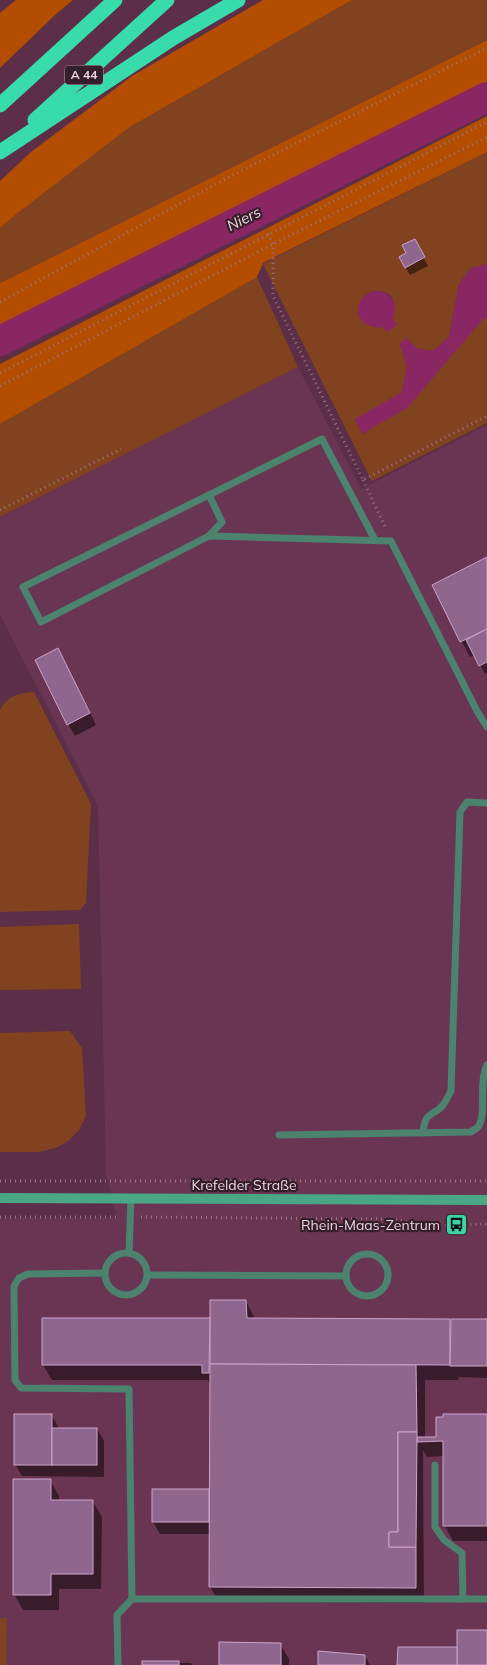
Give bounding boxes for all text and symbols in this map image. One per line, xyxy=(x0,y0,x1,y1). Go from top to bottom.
road number: A 44 xyxy=(65,66,103,84)
water label: Niers xyxy=(224,202,264,235)
street label: Krefelder Straße xyxy=(191,1176,297,1194)
bus stop icon: Rhein-Maas-Zentrum xyxy=(444,1213,468,1237)
place label: Rhein-Maas-Zentrum xyxy=(301,1216,440,1234)

